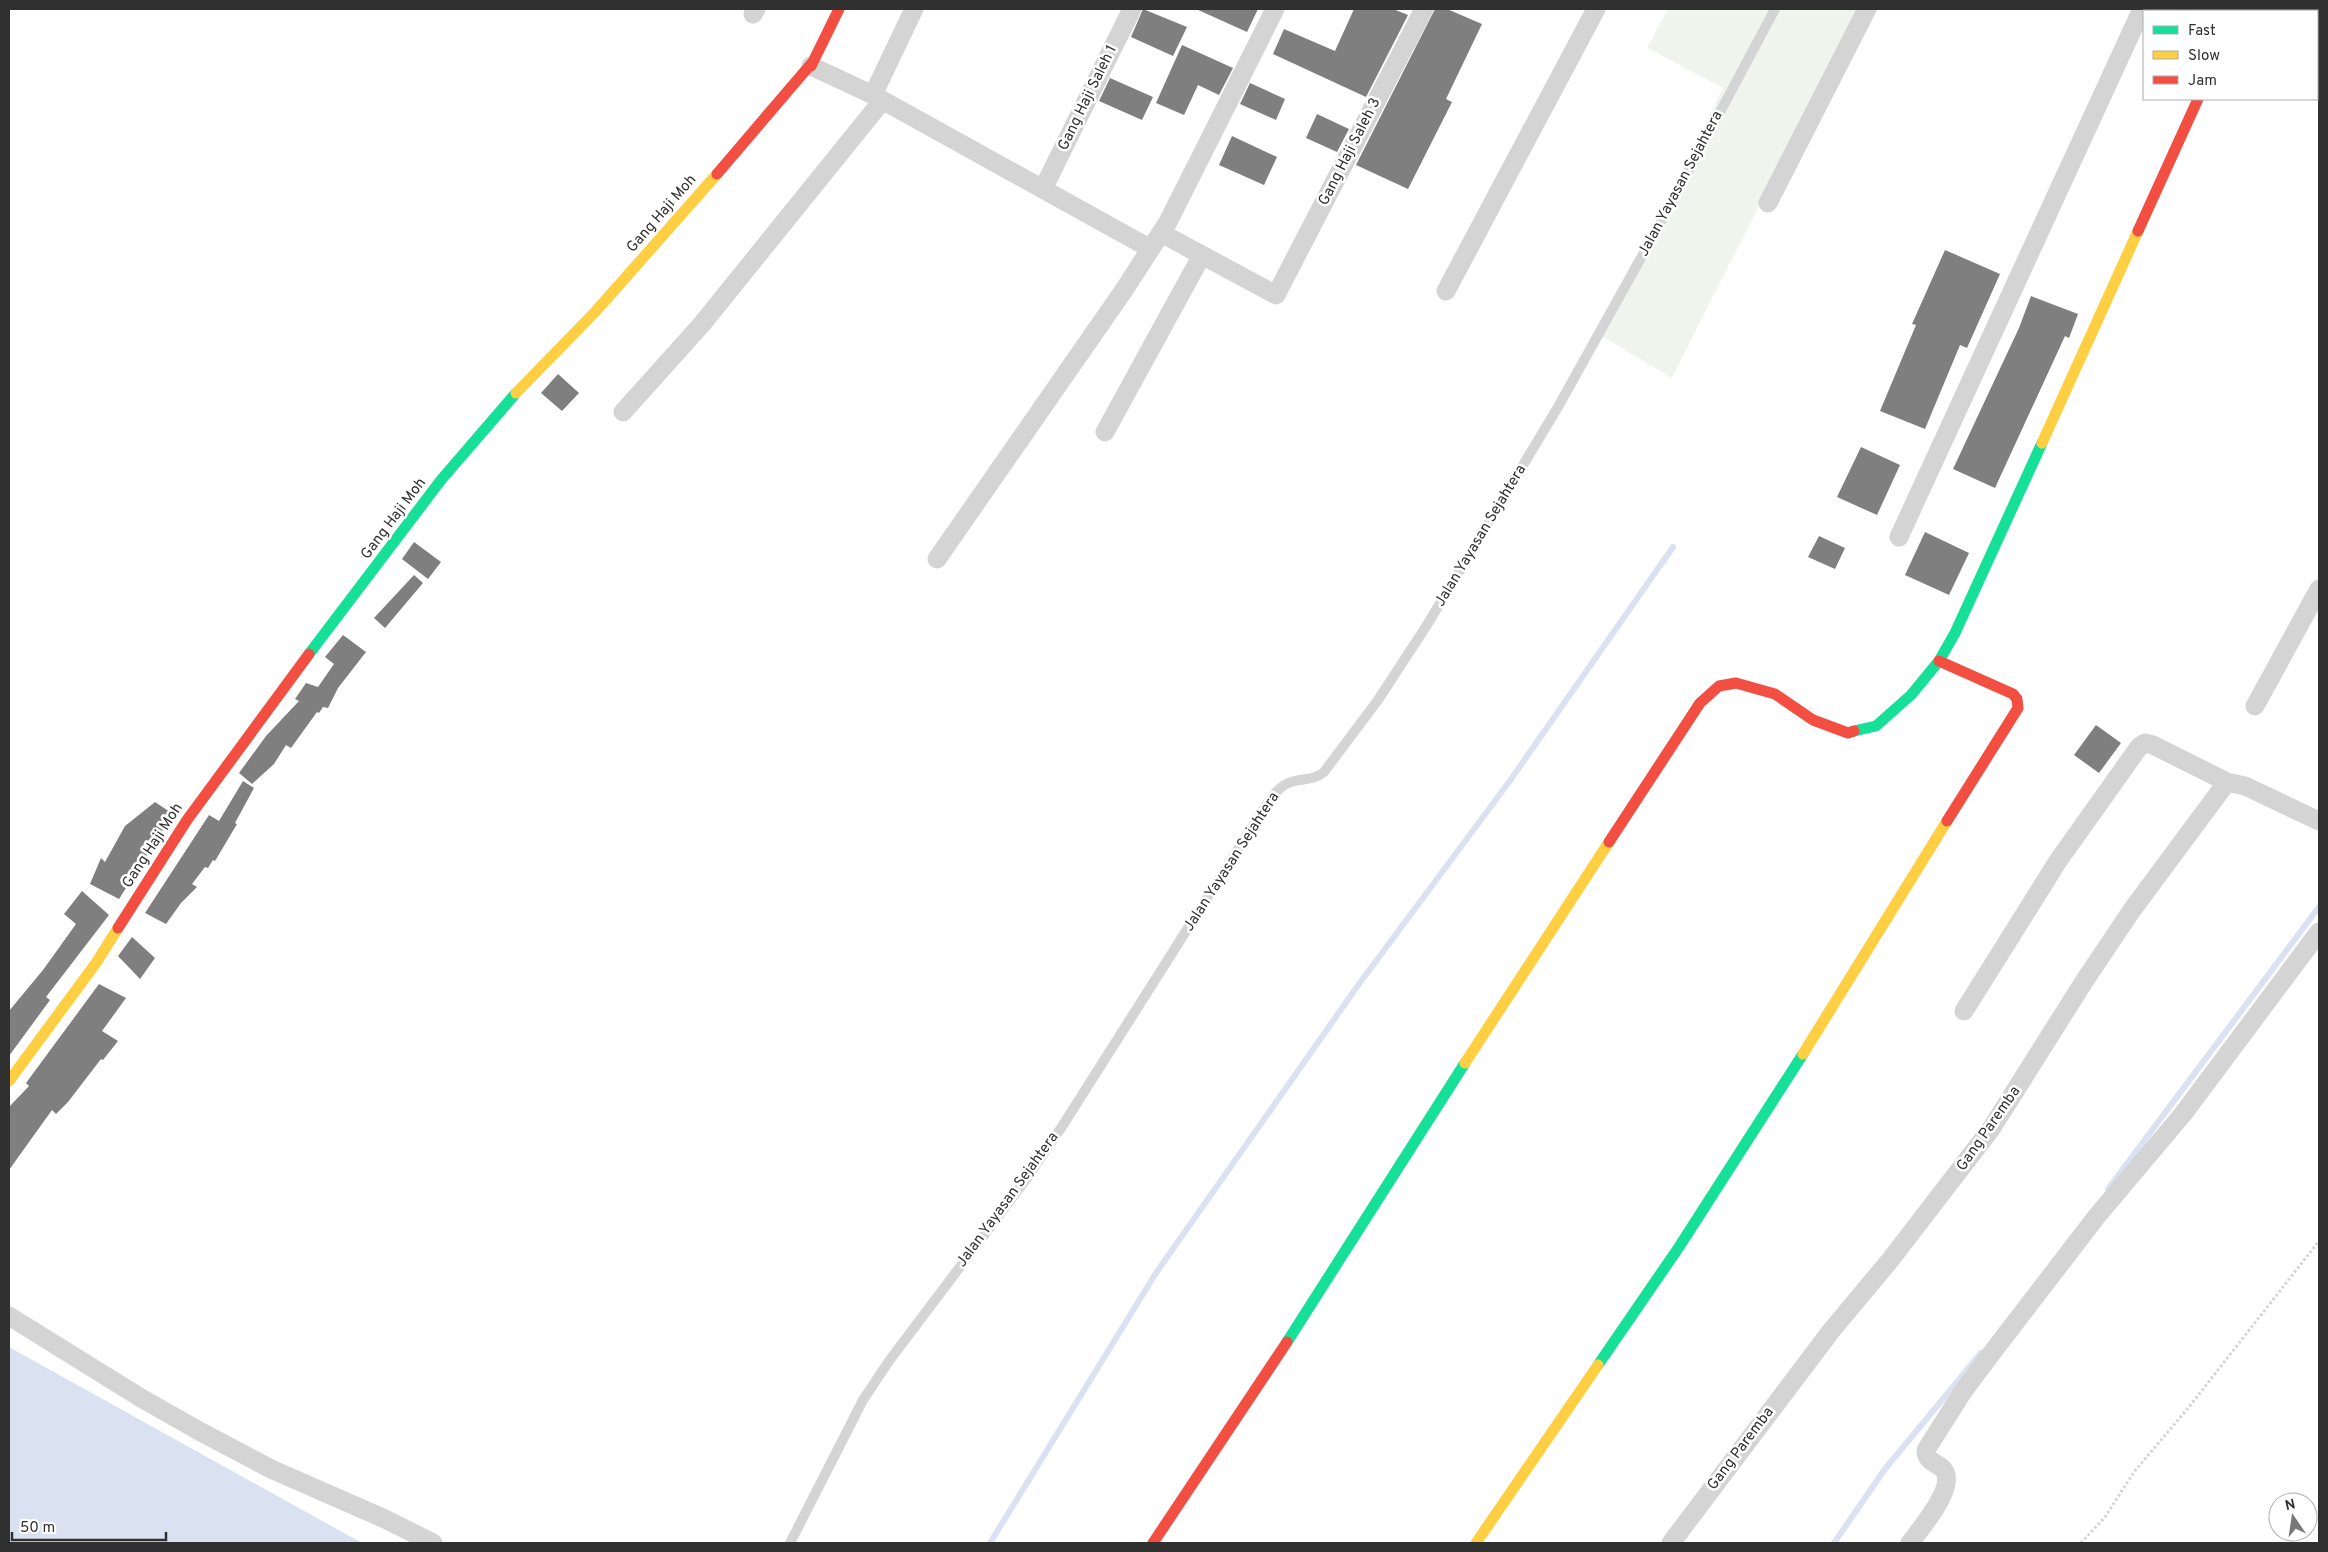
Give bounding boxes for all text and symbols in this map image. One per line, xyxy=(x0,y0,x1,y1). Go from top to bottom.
legend xyxy=(2143,10,2318,100)
text: Fast xyxy=(2188,22,2216,41)
street label: Gang Haji Saleh 1 xyxy=(1054,42,1122,154)
text: Slow xyxy=(2188,47,2220,66)
text: Jam xyxy=(2188,72,2217,91)
street label: Gang Haji Saleh 3 xyxy=(1315,95,1385,209)
street label: Jalan Yayasan Sejahtera xyxy=(1635,108,1727,260)
street label: Gang Haji Moh xyxy=(623,171,701,257)
street label: Jalan Yayasan Sejahtera xyxy=(1431,462,1531,610)
street label: Gang Haji Moh xyxy=(357,474,431,564)
street label: Jalan Yayasan Sejahtera xyxy=(1180,789,1284,935)
street label: Gang Haji Moh xyxy=(118,800,188,892)
street label: Gang Paremba xyxy=(1953,1083,2025,1175)
street label: Jalan Yayasan Sejahtera xyxy=(953,1129,1063,1271)
street label: Gang Paremba xyxy=(1704,1404,1778,1494)
north arrow xyxy=(2268,1492,2318,1542)
text: N xyxy=(2284,1496,2297,1515)
scale bar xyxy=(12,1510,166,1542)
text: 50 m xyxy=(20,1519,55,1538)

